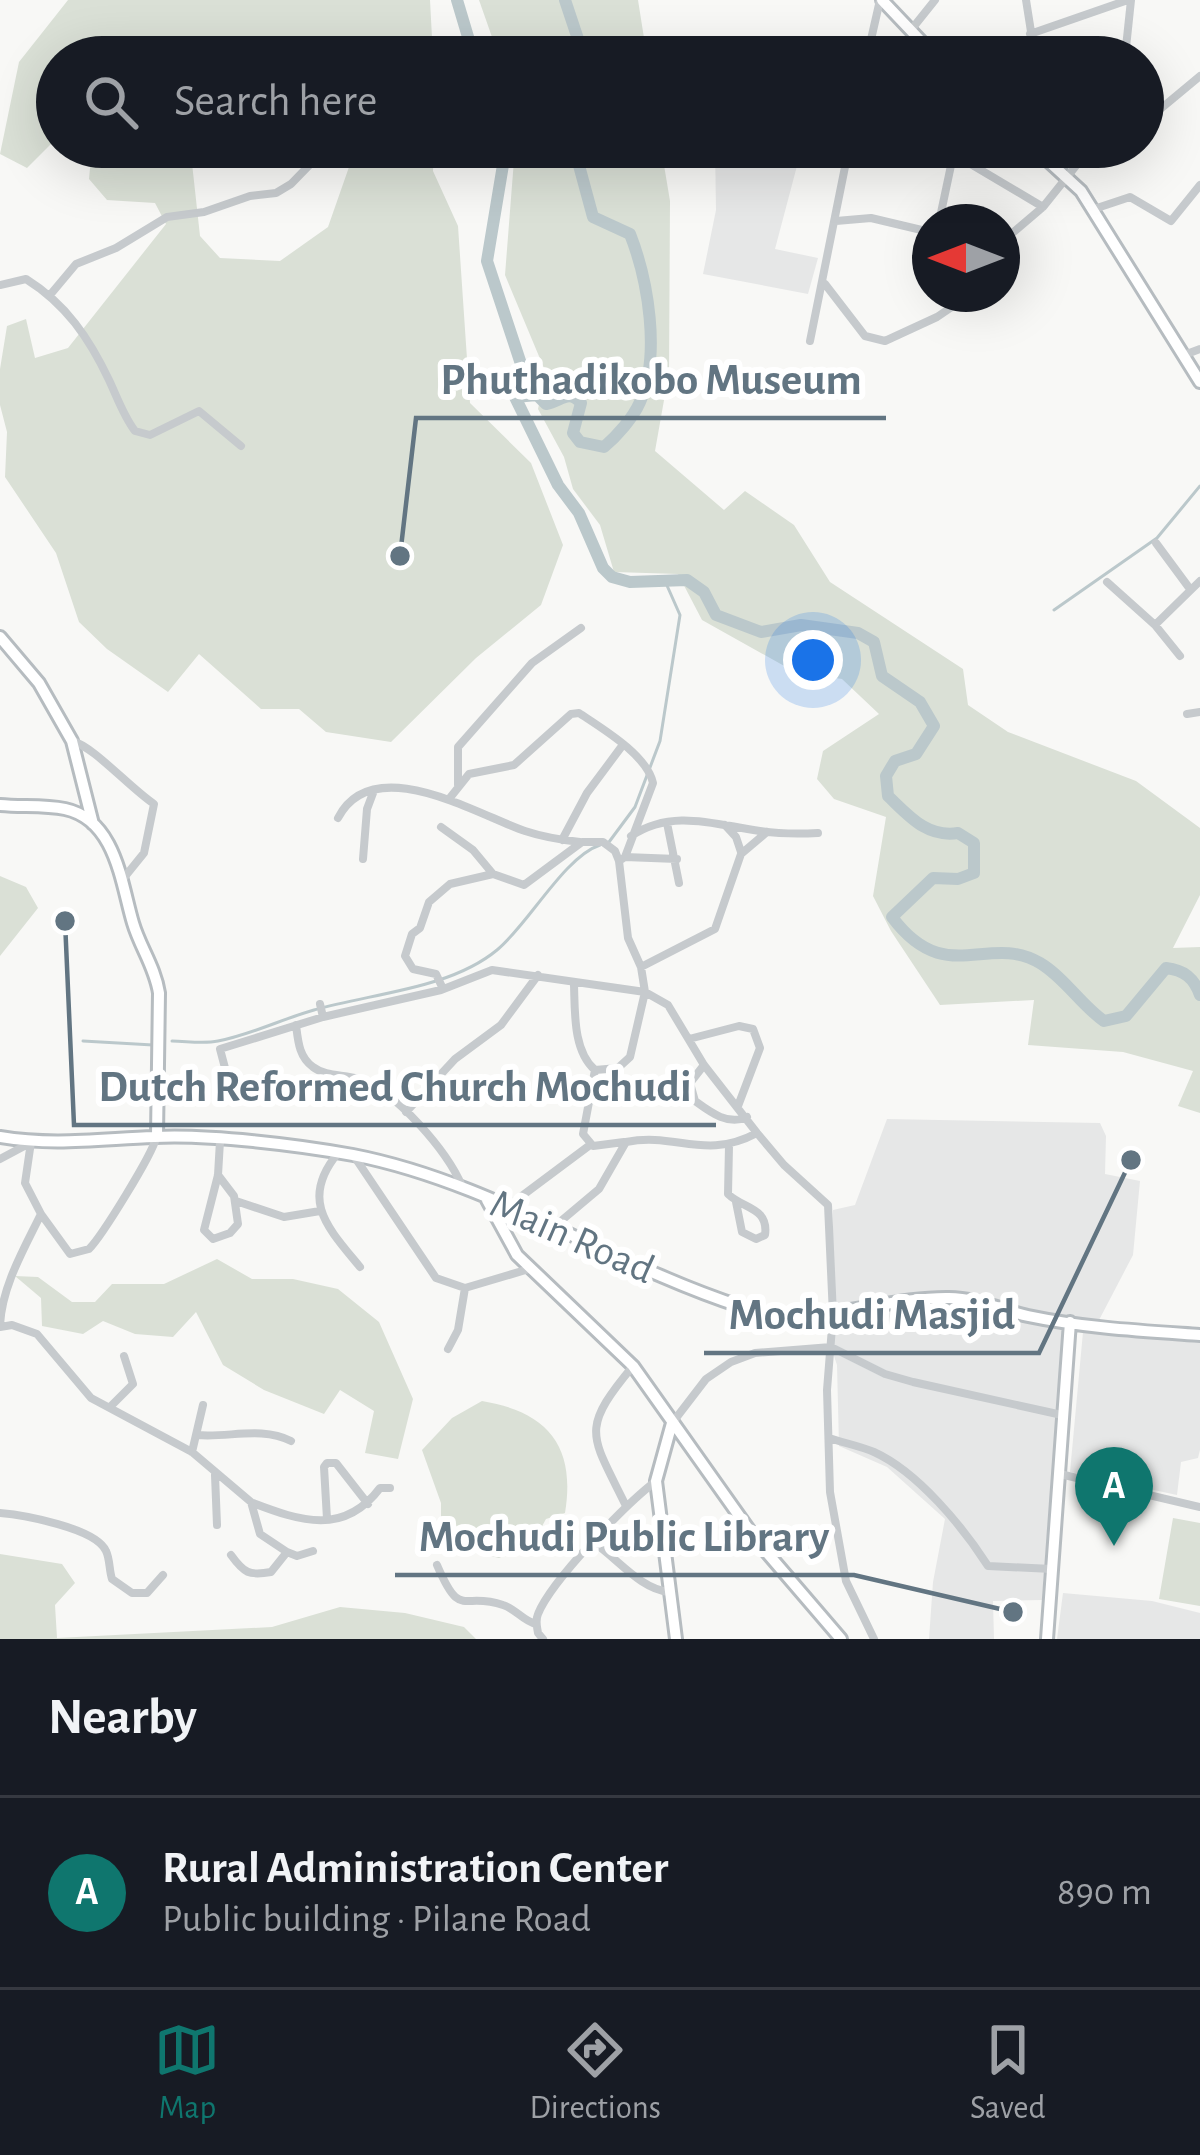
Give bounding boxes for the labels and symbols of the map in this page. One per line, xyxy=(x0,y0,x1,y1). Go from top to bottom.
north arrow xyxy=(912,204,1020,312)
callout: Phuthadikobo Museum xyxy=(416,337,886,418)
text: Phuthadikobo Museum xyxy=(440,358,862,403)
your location xyxy=(783,630,843,690)
callout: Dutch Reformed Church Mochudi xyxy=(74,1044,716,1125)
text: Dutch Reformed Church Mochudi xyxy=(98,1065,692,1110)
street label: Main Road xyxy=(484,1182,660,1291)
callout: Mochudi Masjid xyxy=(704,1272,1039,1353)
text: Mochudi Masjid xyxy=(729,1293,1015,1338)
pin: A xyxy=(1075,1447,1153,1546)
callout: Mochudi Public Library xyxy=(395,1494,854,1575)
text: Mochudi Public Library xyxy=(419,1515,830,1560)

